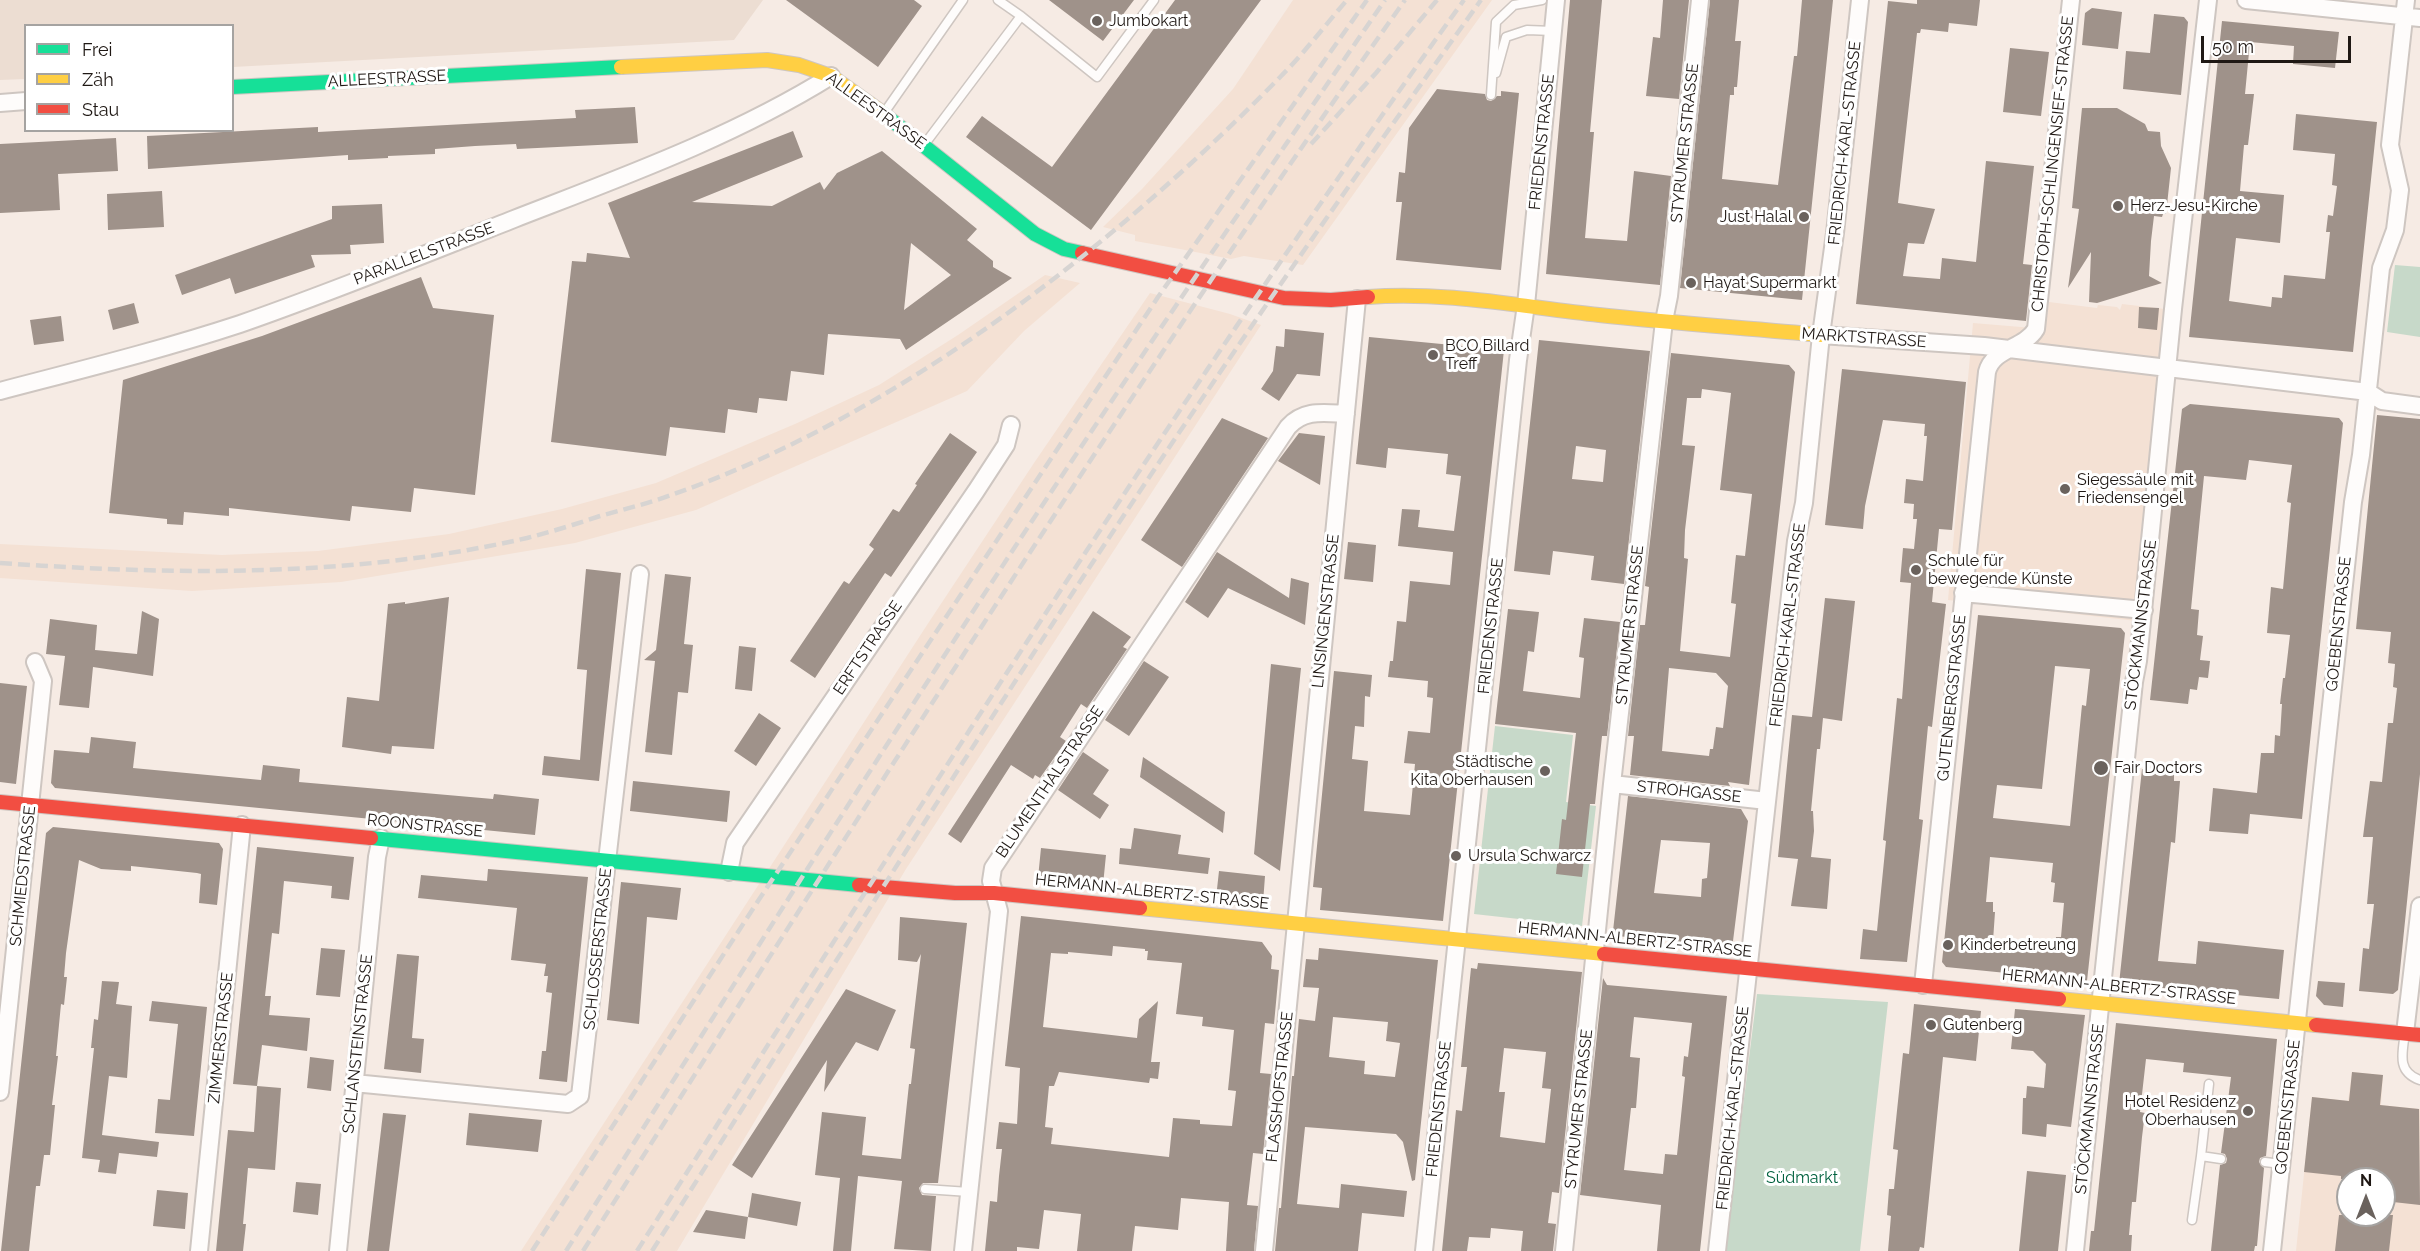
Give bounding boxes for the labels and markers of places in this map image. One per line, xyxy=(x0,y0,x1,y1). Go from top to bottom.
place label: Jumbokart xyxy=(1109,11,1188,31)
marker: Jumbokart xyxy=(1090,14,1104,28)
place label: Herz-Jesu-Kirche xyxy=(2130,196,2258,216)
marker: Herz-Jesu-Kirche xyxy=(2111,199,2125,213)
place label: Just Halal xyxy=(1720,207,1792,227)
marker: Just Halal xyxy=(1797,210,1811,224)
place label: Hayat Supermarkt xyxy=(1703,273,1837,293)
marker: Hayat Supermarkt xyxy=(1684,276,1698,290)
place label: BCO Billard Treff xyxy=(1445,336,1530,374)
marker: BCO Billard Treff xyxy=(1426,348,1440,362)
place label: Siegessäule mit Friedensengel xyxy=(2077,470,2194,508)
marker: Siegessäule mit Friedensengel xyxy=(2058,482,2072,496)
place label: Schule für bewegende Künste xyxy=(1928,551,2072,589)
marker: Schule für bewegende Künste xyxy=(1909,563,1923,577)
place label: Städtische Kita Oberhausen xyxy=(1410,752,1533,790)
place label: Fair Doctors xyxy=(2114,758,2202,778)
marker: Fair Doctors xyxy=(2092,759,2110,777)
marker: Städtische Kita Oberhausen xyxy=(1538,764,1552,778)
place label: Ursula Schwarcz xyxy=(1468,846,1591,866)
marker: Ursula Schwarcz xyxy=(1449,849,1463,863)
place label: Kinderbetreung xyxy=(1960,935,2076,955)
marker: Kinderbetreung xyxy=(1941,938,1955,952)
place label: Gutenberg xyxy=(1943,1015,2022,1035)
marker: Gutenberg xyxy=(1924,1018,1938,1032)
place label: Hotel Residenz Oberhausen xyxy=(2125,1092,2236,1130)
marker: Hotel Residenz Oberhausen xyxy=(2241,1104,2255,1118)

